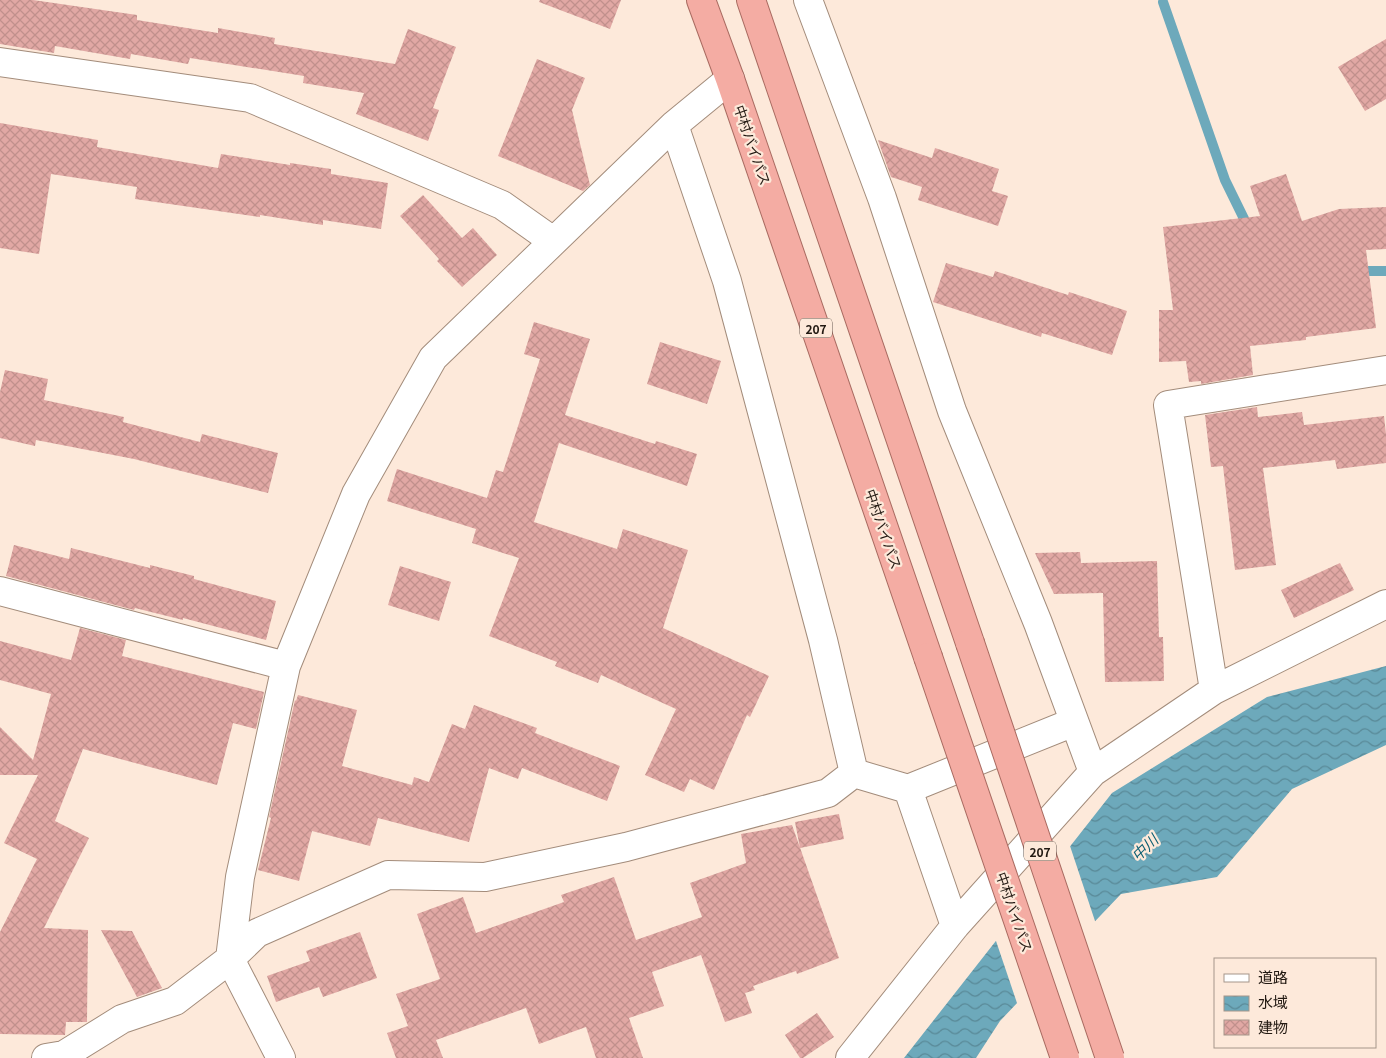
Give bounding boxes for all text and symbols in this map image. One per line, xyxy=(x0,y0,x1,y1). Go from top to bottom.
street label: 中村バイパス xyxy=(730,102,776,188)
road number: 207 xyxy=(800,318,832,338)
street label: 中村バイパス xyxy=(861,486,907,572)
water label: 中川 xyxy=(1126,828,1164,865)
road number: 207 xyxy=(1024,841,1056,860)
street label: 中村バイパス xyxy=(992,869,1038,955)
legend xyxy=(1214,958,1376,1048)
text: 道路 xyxy=(1258,966,1288,987)
text: 水域 xyxy=(1258,991,1288,1012)
text: 建物 xyxy=(1258,1016,1288,1037)

